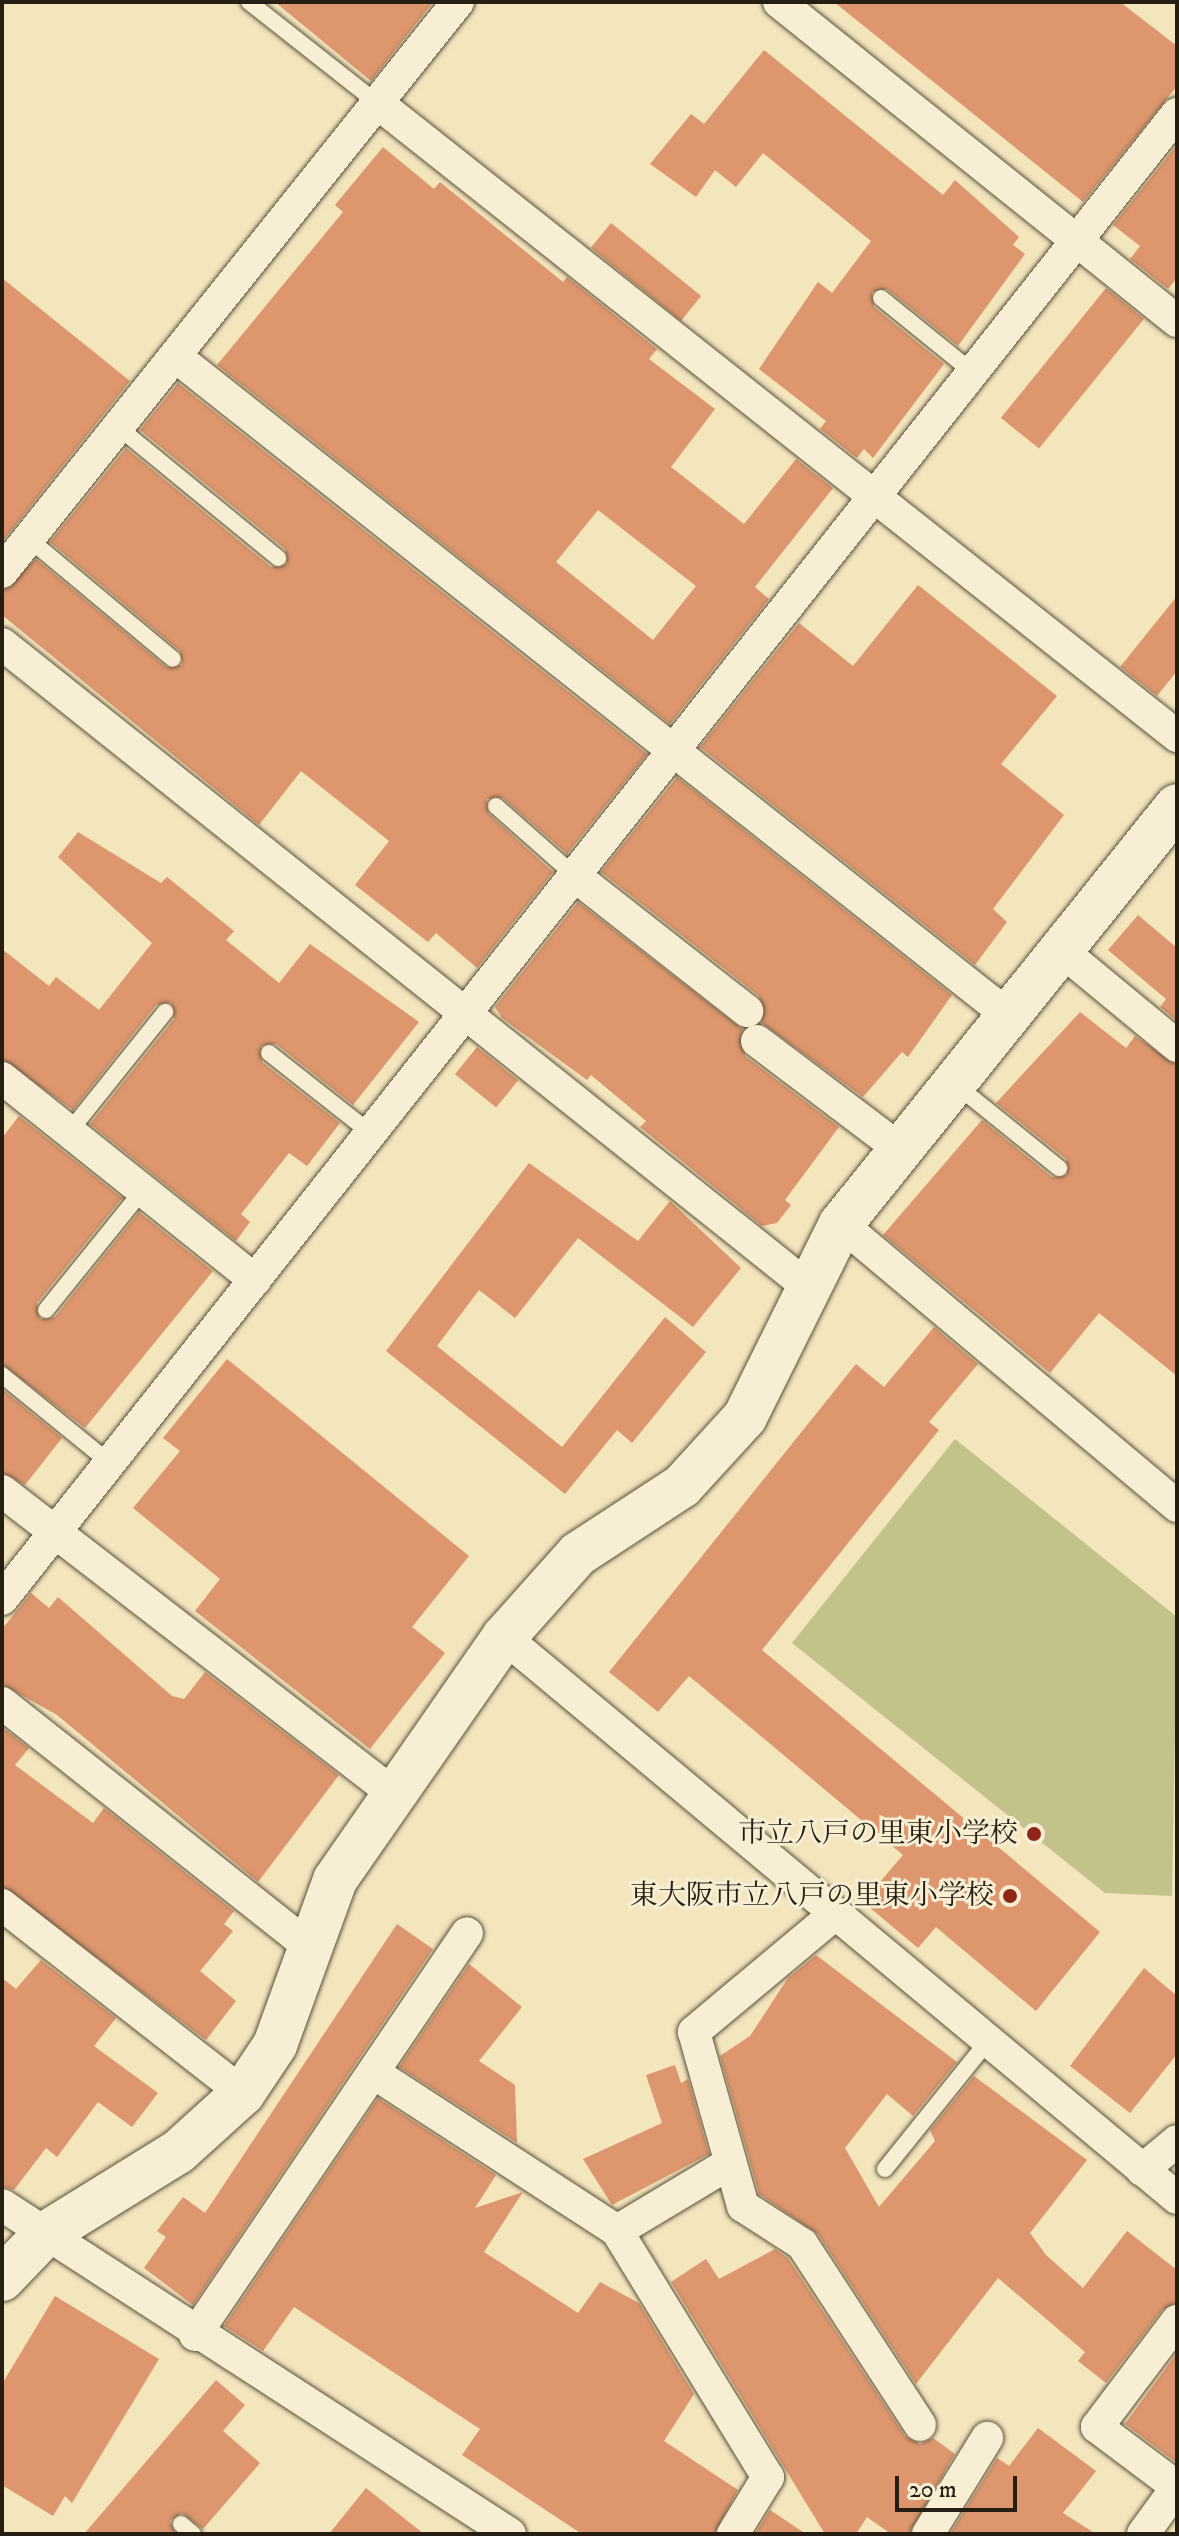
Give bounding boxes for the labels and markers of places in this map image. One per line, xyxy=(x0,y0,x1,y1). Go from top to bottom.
place label: 市立八戸の里東小学校 xyxy=(738,1817,1018,1851)
marker: 市立八戸の里東小学校 xyxy=(1025,1825,1043,1843)
place label: 東大阪市立八戸の里東小学校 xyxy=(630,1879,994,1913)
marker: 東大阪市立八戸の里東小学校 xyxy=(1001,1887,1019,1905)

